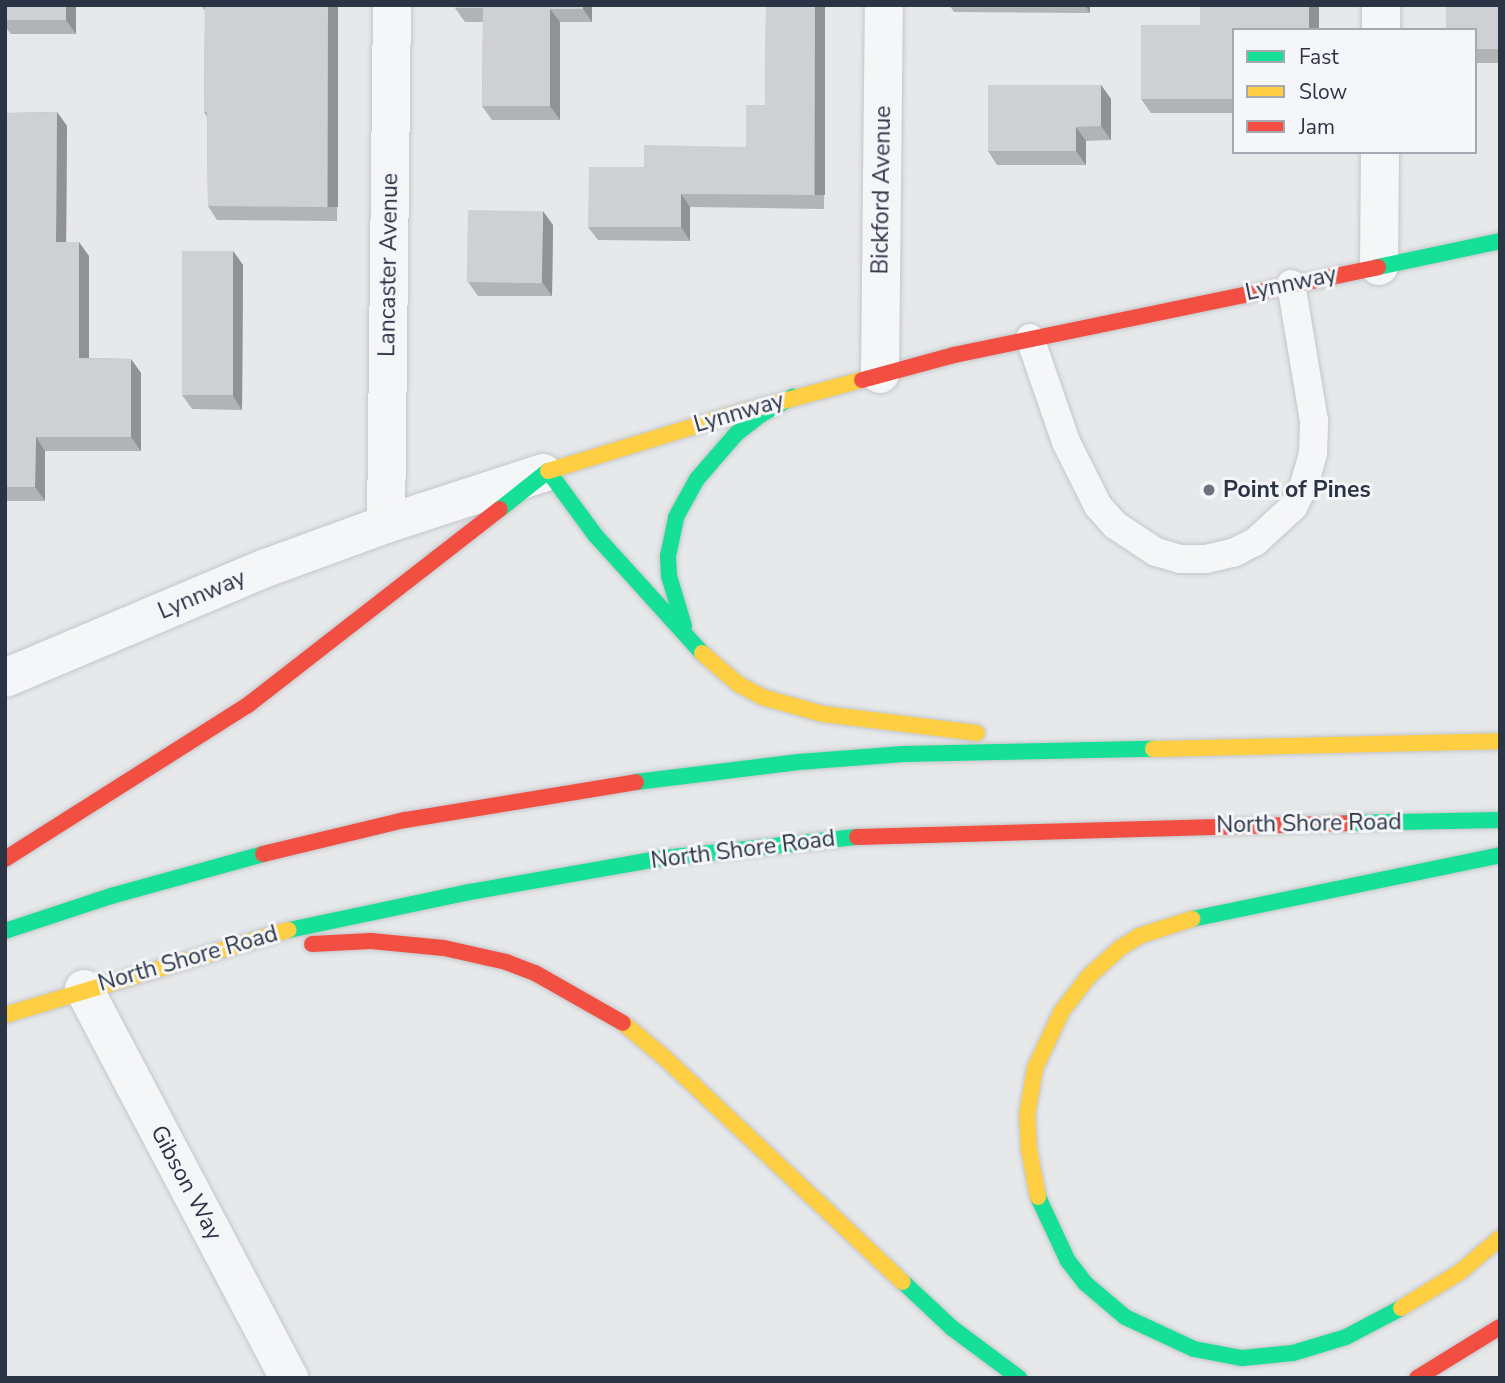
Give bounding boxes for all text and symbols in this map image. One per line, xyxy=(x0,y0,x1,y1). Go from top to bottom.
legend xyxy=(1232,28,1477,154)
text: Fast xyxy=(1299,43,1339,71)
text: Slow xyxy=(1299,78,1347,106)
street label: Bickford Avenue xyxy=(867,105,897,275)
text: Jam xyxy=(1299,113,1335,141)
street label: Lancaster Avenue xyxy=(374,173,404,357)
street label: Lynnway xyxy=(1243,261,1339,307)
street label: Lynnway xyxy=(691,387,787,439)
place label: Point of Pines xyxy=(1223,476,1371,504)
marker: Point of Pines xyxy=(1201,482,1217,498)
street label: Lynnway xyxy=(154,564,250,626)
street label: North Shore Road xyxy=(1216,809,1402,839)
street label: North Shore Road xyxy=(649,825,837,875)
street label: North Shore Road xyxy=(95,920,281,998)
street label: Gibson Way xyxy=(144,1121,228,1245)

